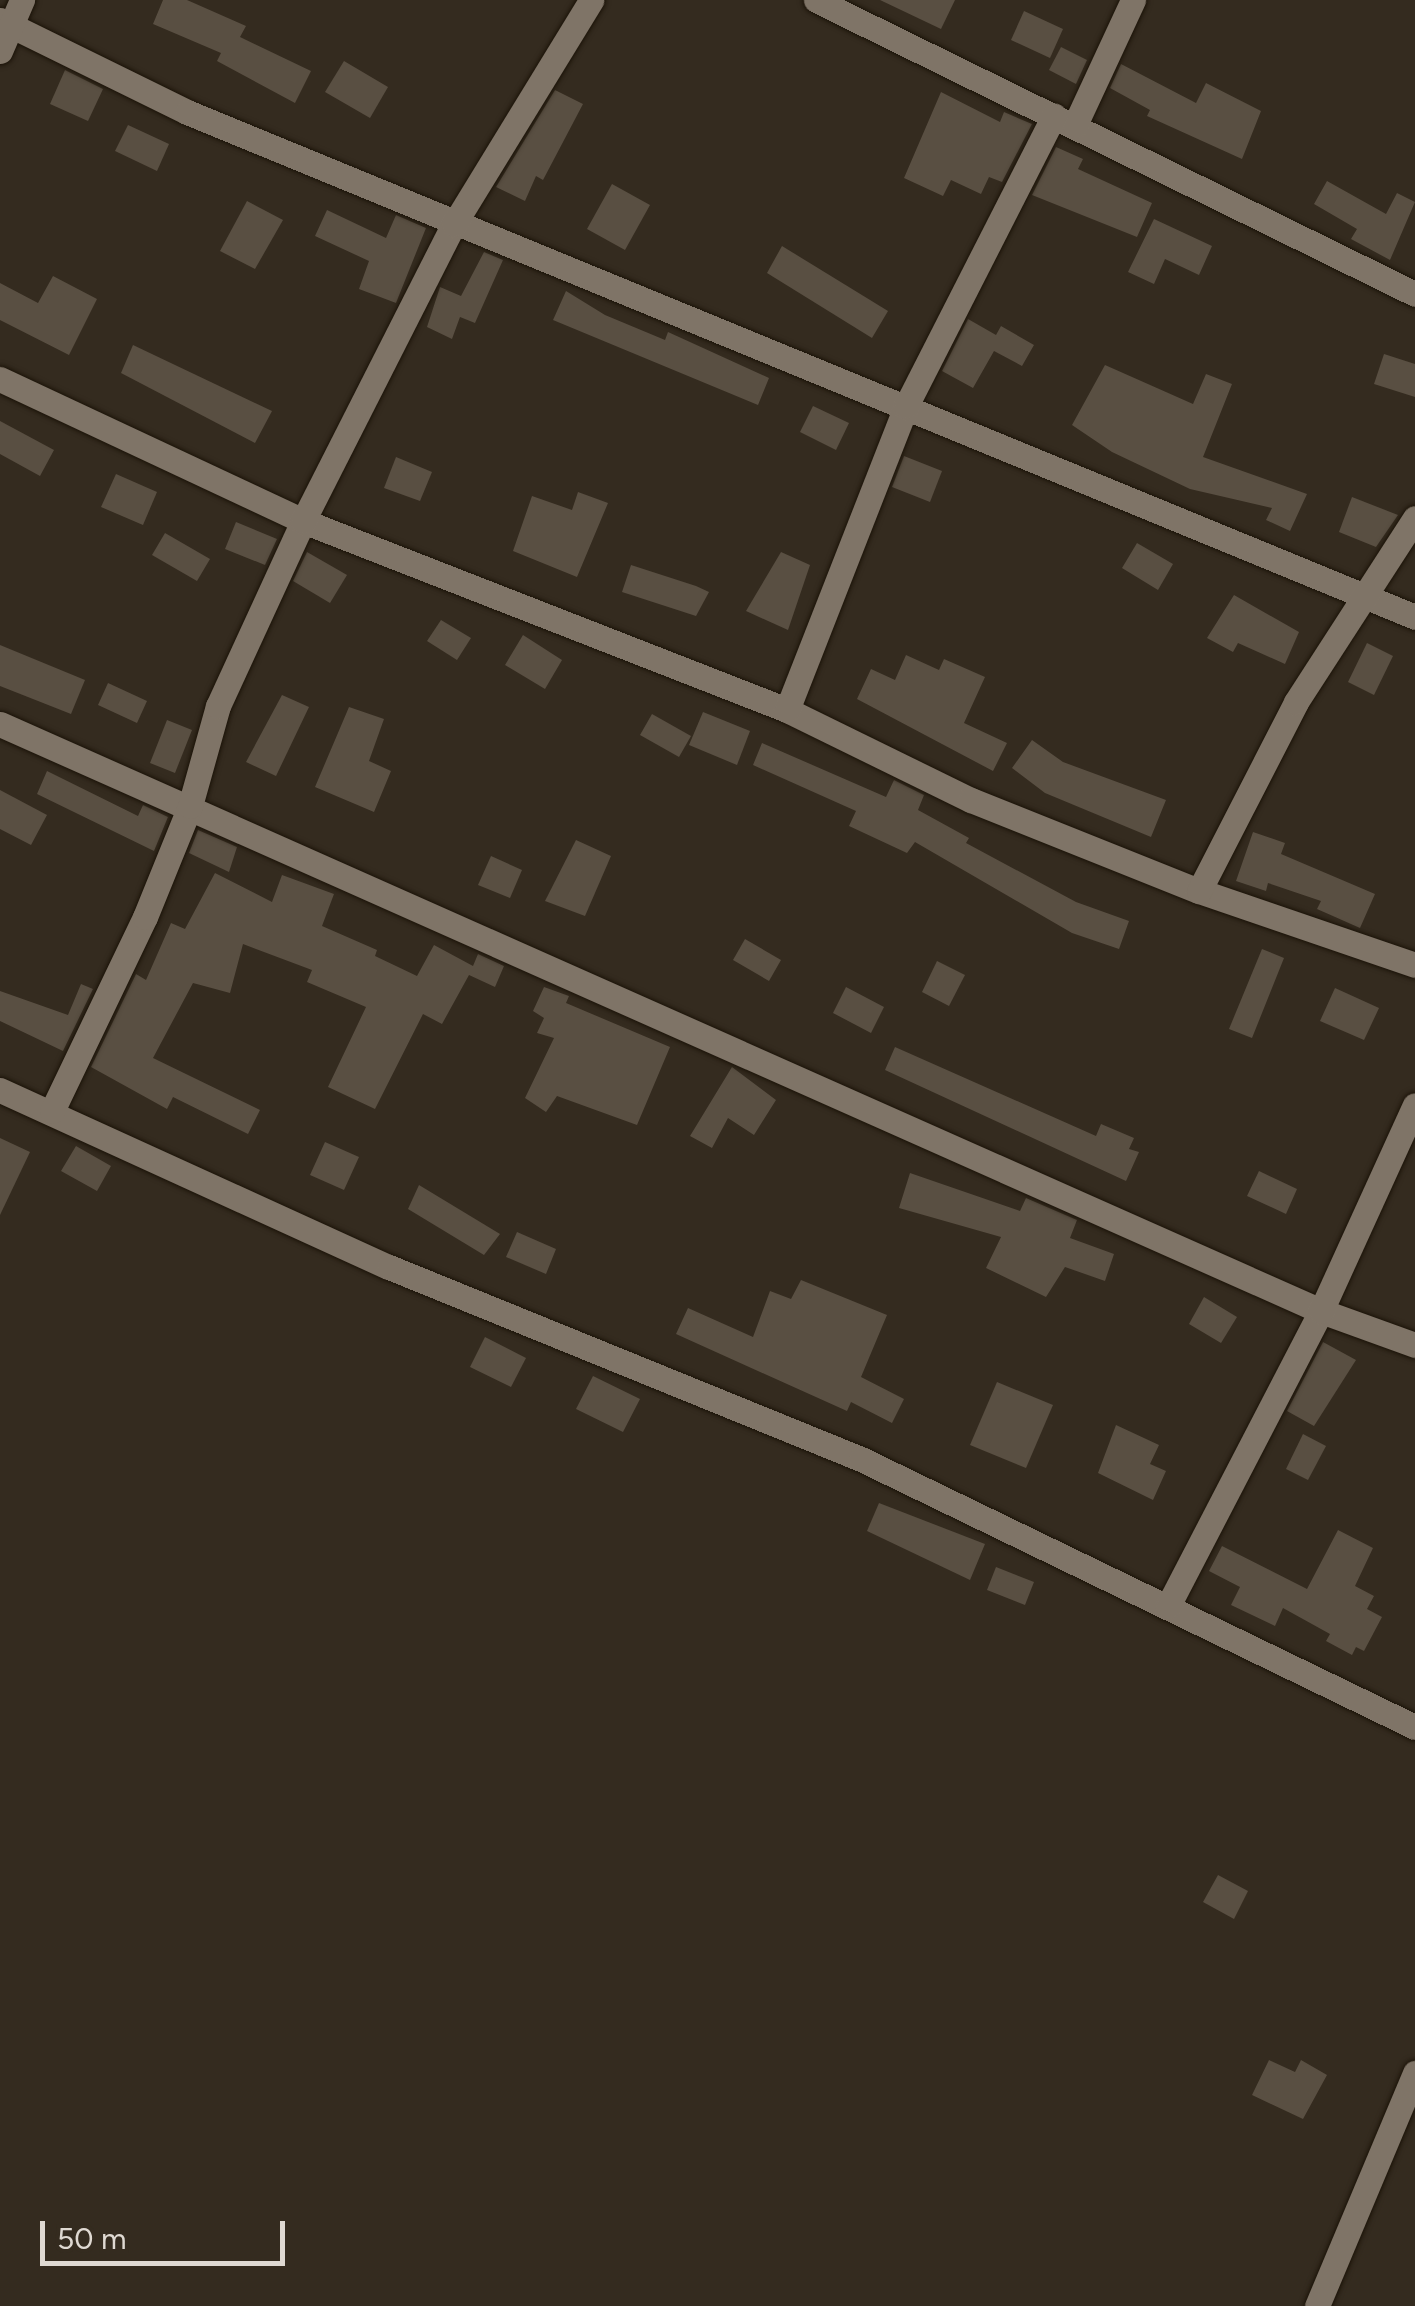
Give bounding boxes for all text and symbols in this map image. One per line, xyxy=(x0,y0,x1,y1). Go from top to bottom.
scale bar xyxy=(45,2201,290,2263)
text: 50 m xyxy=(57,2220,126,2257)

